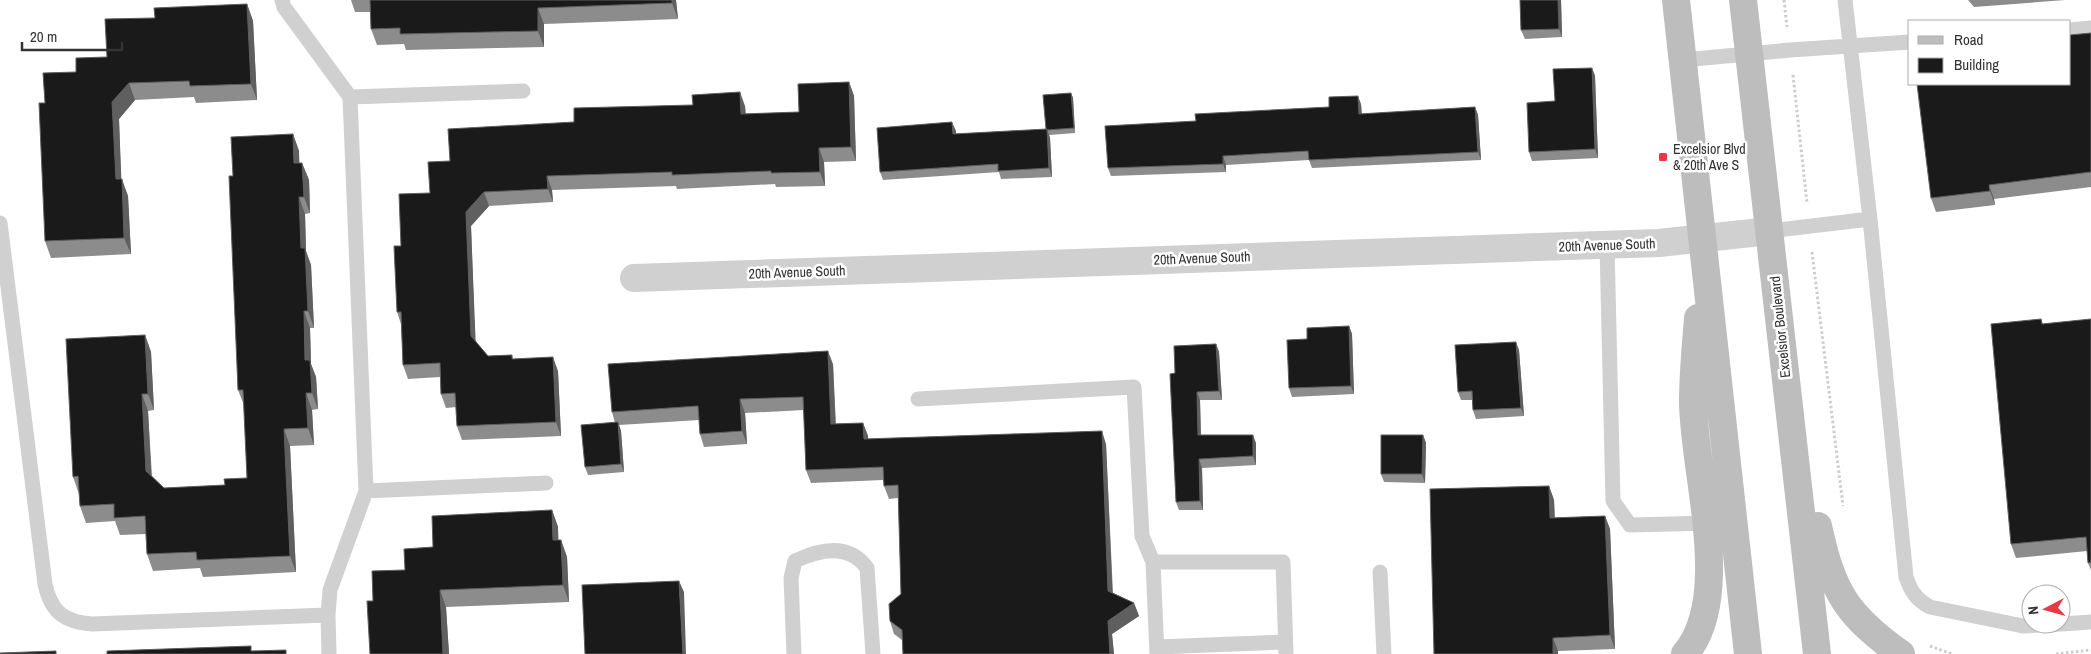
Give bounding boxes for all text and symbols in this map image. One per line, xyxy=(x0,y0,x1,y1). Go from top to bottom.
scale bar xyxy=(22,20,122,52)
legend xyxy=(1908,20,2071,85)
text: 20 m xyxy=(30,26,57,47)
text: Road xyxy=(1954,29,1983,50)
text: Building xyxy=(1954,54,1999,75)
place label: Excelsior Blvd & 20th Ave S xyxy=(1673,140,1746,174)
marker: Excelsior Blvd & 20th Ave S xyxy=(1657,151,1669,163)
street label: 20th Avenue South xyxy=(1558,234,1656,256)
street label: 20th Avenue South xyxy=(1153,247,1251,269)
street label: 20th Avenue South xyxy=(748,261,846,283)
street label: Excelsior Boulevard xyxy=(1766,275,1794,379)
north arrow xyxy=(2021,584,2071,634)
text: N xyxy=(2024,605,2042,615)

